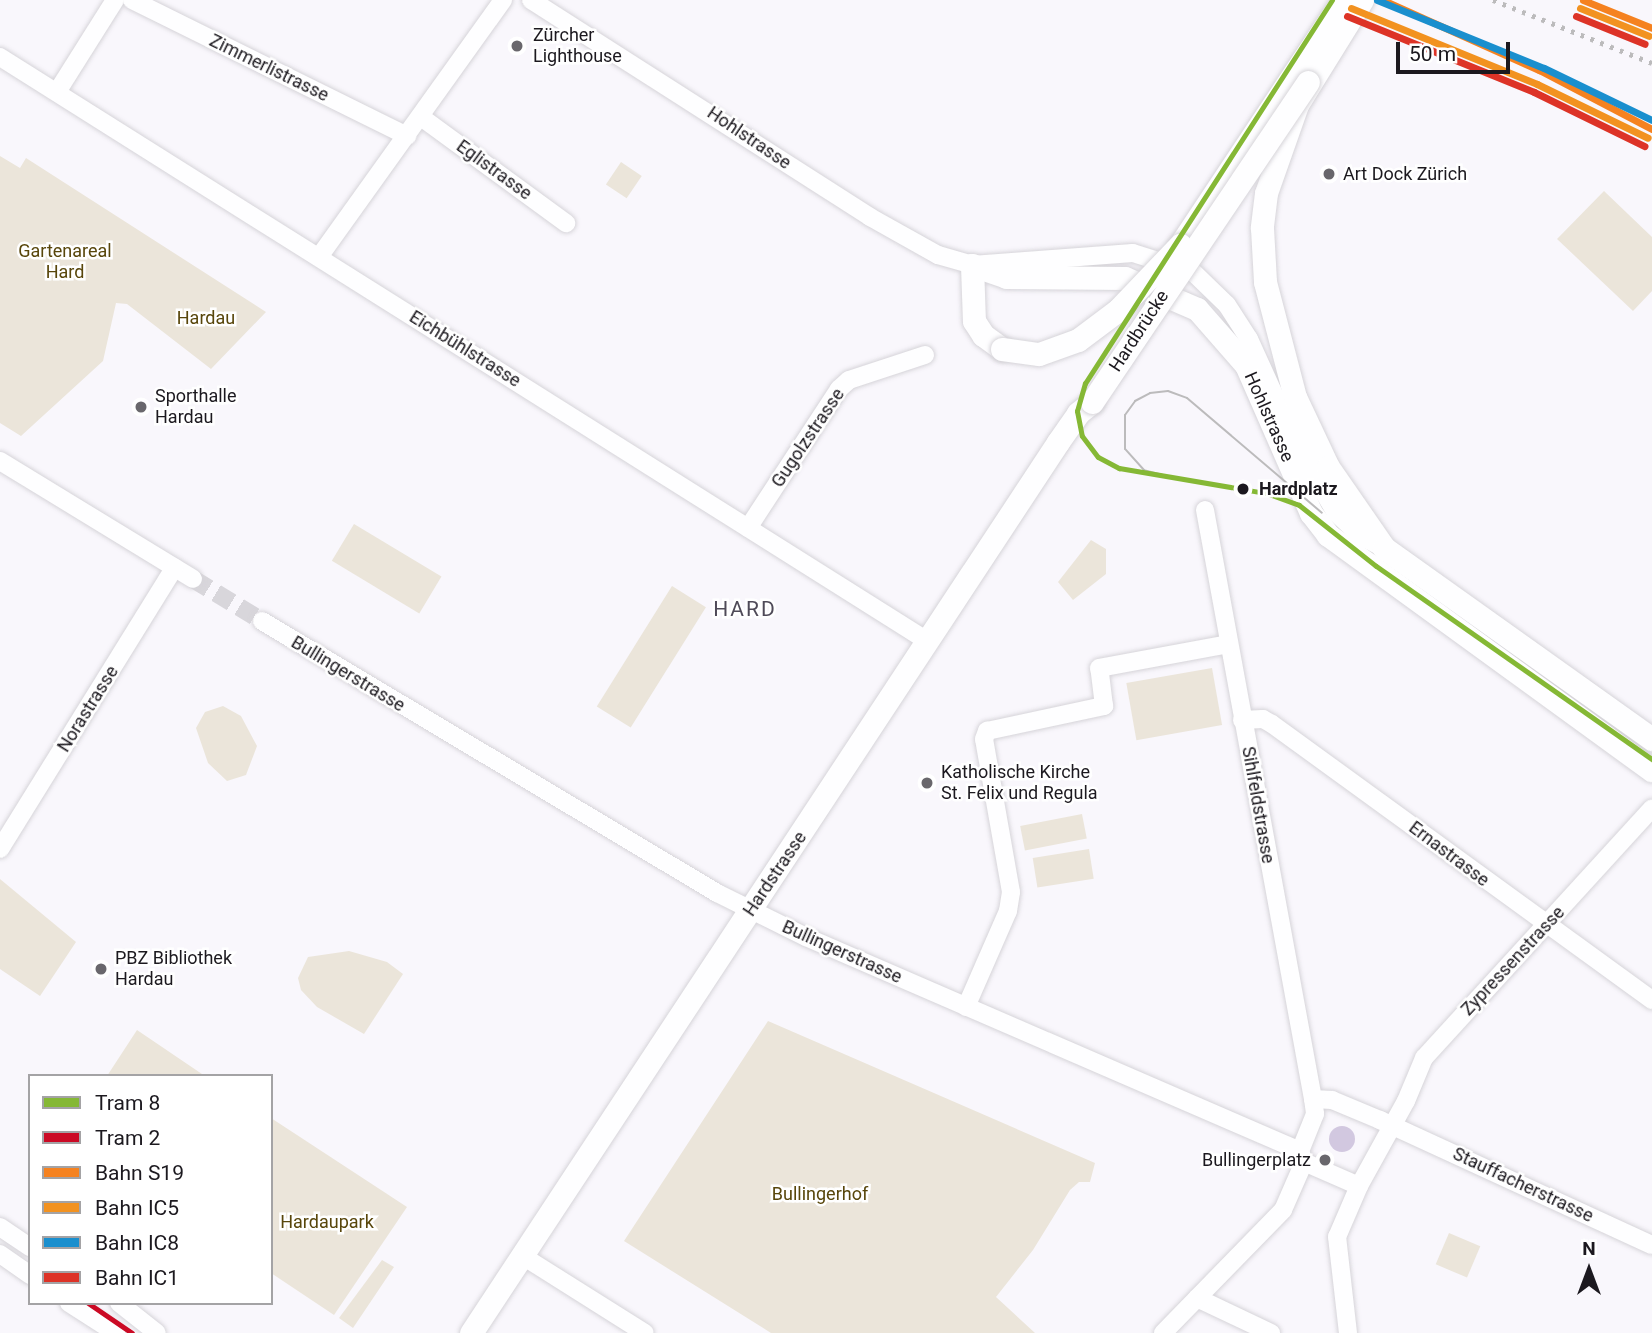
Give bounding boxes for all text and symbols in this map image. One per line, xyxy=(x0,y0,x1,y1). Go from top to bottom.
place label: Zürcher Lighthouse xyxy=(533,25,622,68)
scale bar xyxy=(1400,28,1514,72)
street label: Zimmerlistrasse xyxy=(206,30,332,106)
marker: Zürcher Lighthouse xyxy=(507,36,527,56)
text: 50 m xyxy=(1409,42,1456,66)
street label: Hohlstrasse xyxy=(703,102,795,174)
street label: Eglistrasse xyxy=(452,135,536,205)
place label: Art Dock Zürich xyxy=(1343,163,1467,185)
marker: Art Dock Zürich xyxy=(1321,166,1337,182)
park label: Gartenareal Hard xyxy=(18,241,112,284)
street label: Hardbrücke xyxy=(1105,286,1173,376)
street label: Eichbühlstrasse xyxy=(405,306,525,392)
park label: Hardau xyxy=(177,307,235,329)
street label: Hohlstrasse xyxy=(1240,369,1298,465)
street label: Gugolzstrasse xyxy=(767,384,849,492)
place label: Sporthalle Hardau xyxy=(155,386,236,428)
marker: Sporthalle Hardau xyxy=(133,399,149,415)
place label: Hardplatz xyxy=(1259,478,1338,500)
marker: Hardplatz xyxy=(1233,479,1253,499)
district label: HARD xyxy=(714,596,776,622)
street label: Bullingerstrasse xyxy=(287,632,409,716)
street label: Norastrasse xyxy=(53,662,123,756)
street label: Sihlfeldstrasse xyxy=(1237,745,1279,865)
place label: Katholische Kirche St. Felix und Regula xyxy=(941,762,1098,804)
marker: Katholische Kirche St. Felix und Regula xyxy=(919,775,935,791)
street label: Ernastrasse xyxy=(1405,817,1493,891)
street label: Hardstrasse xyxy=(739,828,811,920)
street label: Zypressenstrasse xyxy=(1457,902,1569,1020)
street label: Bullingerstrasse xyxy=(779,916,905,988)
place label: PBZ Bibliothek Hardau xyxy=(115,948,232,990)
marker: PBZ Bibliothek Hardau xyxy=(93,961,109,977)
legend xyxy=(28,1074,273,1305)
text: Tram 8 xyxy=(95,1091,160,1115)
text: Tram 2 xyxy=(95,1126,160,1150)
street label: Stauffacherstrasse xyxy=(1449,1143,1597,1227)
place label: Bullingerplatz xyxy=(1202,1149,1311,1171)
marker: Bullingerplatz xyxy=(1317,1152,1333,1168)
text: Bahn S19 xyxy=(95,1161,184,1185)
park label: Bullingerhof xyxy=(772,1183,868,1205)
text: Bahn IC5 xyxy=(95,1196,179,1220)
park label: Hardaupark xyxy=(280,1211,374,1233)
text: Bahn IC8 xyxy=(95,1231,179,1255)
north arrow xyxy=(1554,1235,1624,1305)
text: N xyxy=(1582,1237,1596,1260)
text: Bahn IC1 xyxy=(95,1266,179,1290)

